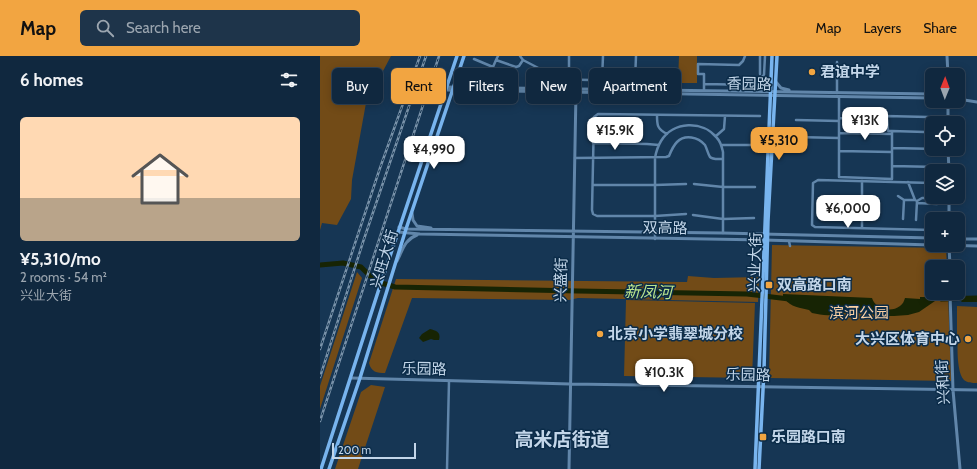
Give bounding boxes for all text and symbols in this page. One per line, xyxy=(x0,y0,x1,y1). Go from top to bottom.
search box xyxy=(80,10,360,46)
text: Map xyxy=(20,17,56,40)
icon: search xyxy=(94,17,116,39)
text: Search here xyxy=(126,19,201,37)
text: Map xyxy=(816,19,841,37)
text: Layers xyxy=(863,19,901,37)
text: Share xyxy=(923,19,957,37)
place label: 君谊中学 xyxy=(820,63,880,81)
marker: 君谊中学 xyxy=(807,67,817,77)
chip: Buy xyxy=(332,68,383,104)
chip: Rent xyxy=(391,68,446,104)
chip: Filters xyxy=(454,68,518,104)
chip: New xyxy=(526,68,581,104)
chip: Apartment xyxy=(589,68,681,104)
north arrow xyxy=(925,68,965,108)
map controls xyxy=(925,68,965,300)
icon: filters xyxy=(278,69,300,91)
text: 6 homes xyxy=(20,70,83,90)
street label: 香园路 xyxy=(726,75,772,93)
pin: ¥13K xyxy=(841,107,889,141)
text: ¥13K xyxy=(851,112,879,128)
button: locate xyxy=(925,116,965,156)
pin: ¥15.9K xyxy=(582,117,648,151)
text: ¥15.9K xyxy=(596,122,634,138)
pin: ¥5,310 xyxy=(746,127,812,161)
text: ¥5,310 xyxy=(760,132,798,148)
pin: ¥4,990 xyxy=(401,136,467,170)
text: ¥4,990 xyxy=(413,141,455,157)
icon: home xyxy=(124,143,196,215)
button: layers xyxy=(925,164,965,204)
pin: ¥6,000 xyxy=(815,195,881,229)
text: ¥6,000 xyxy=(825,200,871,216)
button: + xyxy=(925,212,965,252)
street label: 双高路 xyxy=(642,219,688,237)
street label: 兴旺大街 xyxy=(367,228,401,290)
street label: 兴业大街 xyxy=(745,232,765,292)
text: ¥5,310/mo xyxy=(20,249,101,269)
street label: 兴盛街 xyxy=(552,257,570,303)
button: − xyxy=(925,260,965,300)
text: 2 rooms · 54 m² xyxy=(20,269,107,285)
place label: 双高路口南 xyxy=(777,276,852,294)
marker: 双高路口南 xyxy=(764,280,774,290)
water label: 新凤河 xyxy=(624,282,675,302)
text: 兴业大街 xyxy=(20,287,72,303)
park label: 滨河公园 xyxy=(829,304,889,322)
place label: 北京小学翡翠城分校 xyxy=(608,325,743,343)
marker: 北京小学翡翠城分校 xyxy=(595,329,605,339)
place label: 大兴区体育中心 xyxy=(855,330,960,348)
marker: 大兴区体育中心 xyxy=(963,334,973,344)
pin: ¥10.3K xyxy=(631,359,697,393)
street label: 兴和街 xyxy=(933,359,953,405)
street label: 乐园路 xyxy=(401,360,447,378)
text: ¥10.3K xyxy=(644,364,684,380)
street label: 乐园路 xyxy=(725,366,771,384)
district label: 高米店街道 xyxy=(514,428,610,451)
place label: 乐园路口南 xyxy=(771,428,846,446)
marker: 乐园路口南 xyxy=(758,432,768,442)
scale bar xyxy=(332,441,416,460)
text: 200 m xyxy=(338,443,371,457)

